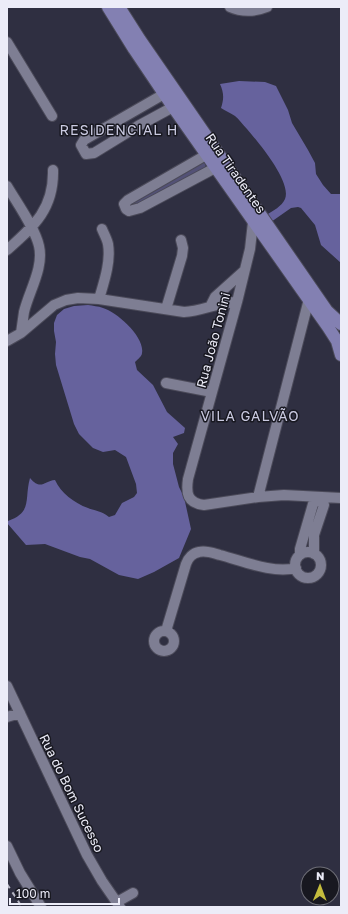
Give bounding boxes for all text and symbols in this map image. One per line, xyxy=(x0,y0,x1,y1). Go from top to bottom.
district label: RESIDENCIAL H xyxy=(60,121,178,138)
street label: Rua Tiradentes xyxy=(203,130,270,216)
street label: Rua João Tonini xyxy=(193,291,233,389)
district label: VILA GALVÃO xyxy=(200,407,300,424)
street label: Rua do Bom Sucesso xyxy=(36,731,108,855)
north arrow xyxy=(300,866,340,906)
text: N xyxy=(316,869,324,882)
scale bar xyxy=(10,880,119,906)
text: 100 m xyxy=(16,886,50,901)

